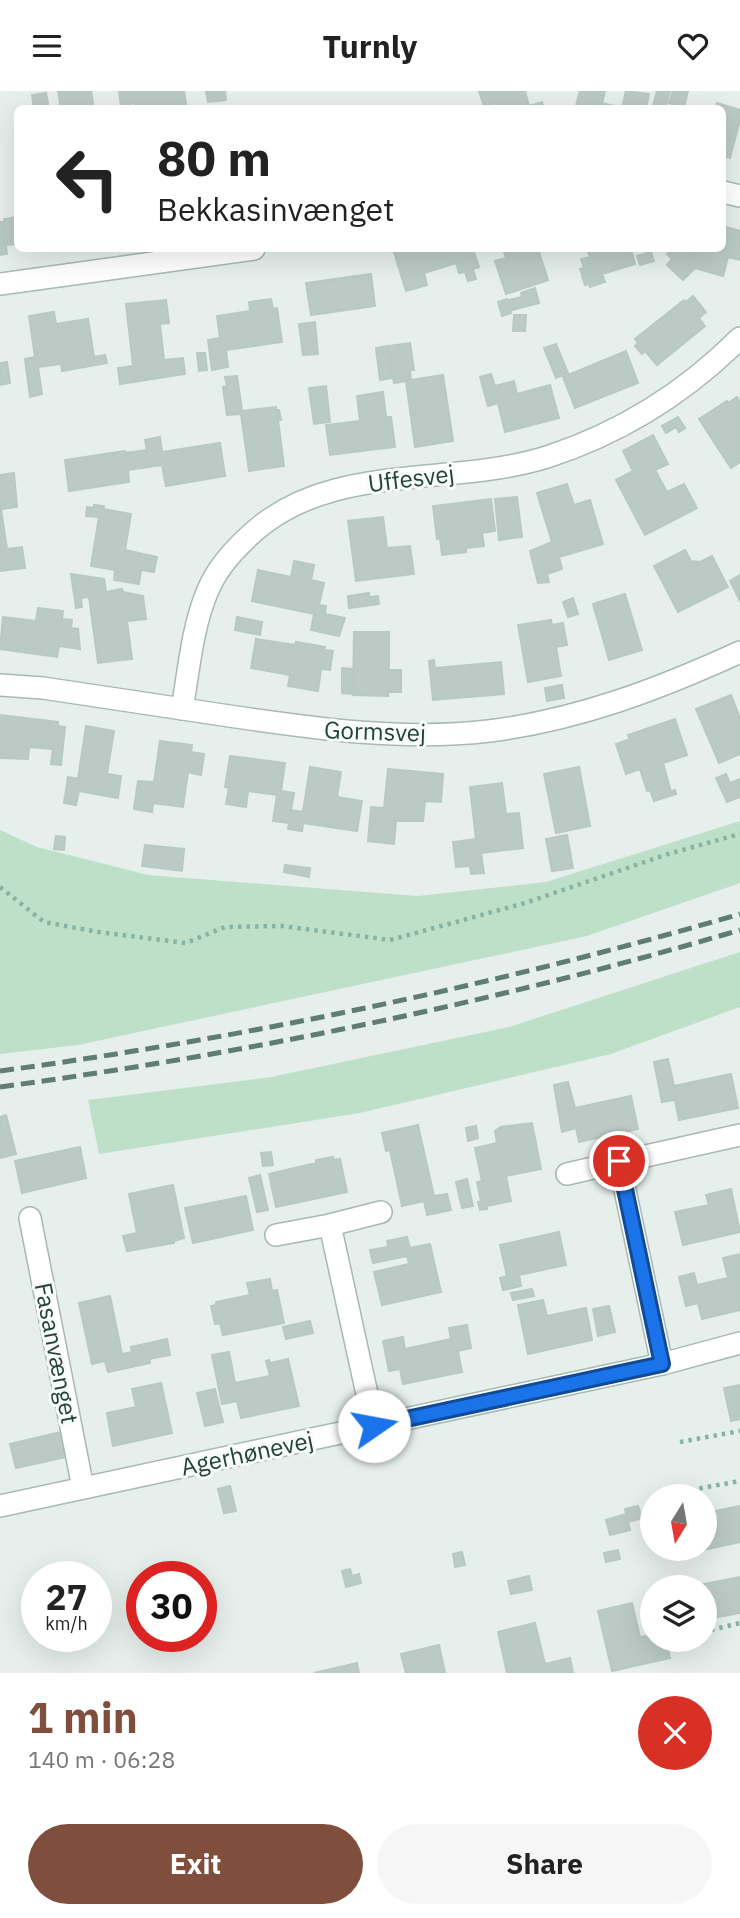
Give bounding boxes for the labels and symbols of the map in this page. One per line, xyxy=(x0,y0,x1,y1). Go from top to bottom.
street label: Uffesvej xyxy=(366,457,456,499)
street label: Gormsvej xyxy=(323,713,427,749)
pin xyxy=(589,1131,649,1191)
street label: Fasanvænget xyxy=(28,1280,86,1426)
position arrow xyxy=(337,1389,411,1463)
street label: Agerhønevej xyxy=(178,1423,316,1483)
north arrow xyxy=(640,1484,718,1561)
speed limit sign: 30 xyxy=(126,1561,217,1652)

